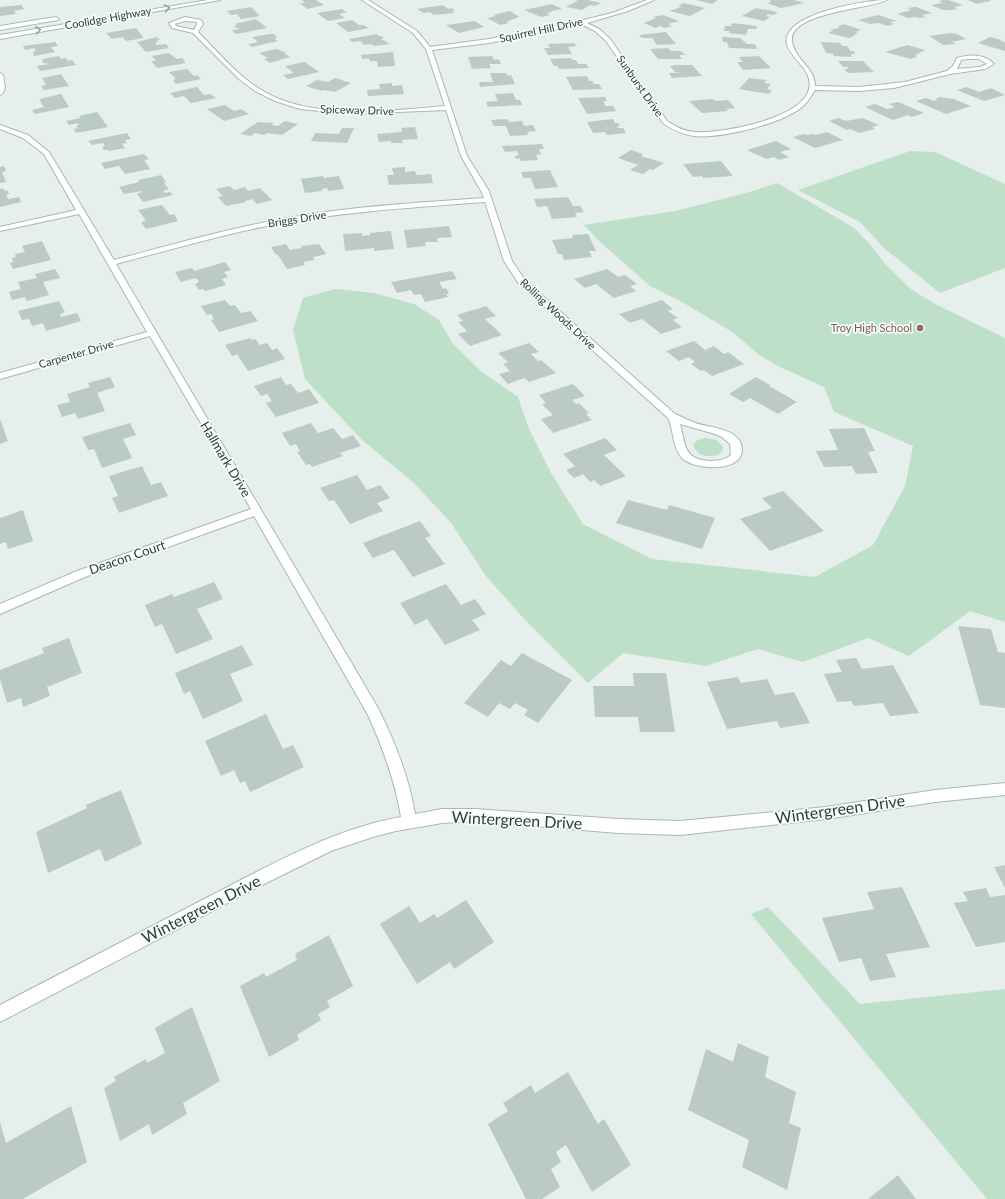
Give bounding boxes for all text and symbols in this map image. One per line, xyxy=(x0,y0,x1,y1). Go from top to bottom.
street label: Coolidge Highway xyxy=(64,3,153,32)
one-way arrow xyxy=(164,5,170,13)
street label: Squirrel Hill Drive xyxy=(498,14,584,45)
one-way arrow xyxy=(35,26,42,35)
street label: Sunburst Drive xyxy=(614,52,667,119)
street label: Spiceway Drive xyxy=(320,102,394,117)
street label: Briggs Drive xyxy=(267,207,327,230)
street label: Rolling Woods Drive xyxy=(518,275,599,352)
place label: Troy High School xyxy=(831,321,912,334)
marker: Troy High School xyxy=(915,323,925,333)
street label: Carpenter Drive xyxy=(37,337,115,370)
street label: Hallmark Drive xyxy=(197,418,255,500)
street label: Deacon Court xyxy=(87,536,168,578)
street label: Wintergreen Drive xyxy=(774,790,906,827)
street label: Wintergreen Drive xyxy=(451,807,583,832)
street label: Wintergreen Drive xyxy=(138,870,263,947)

